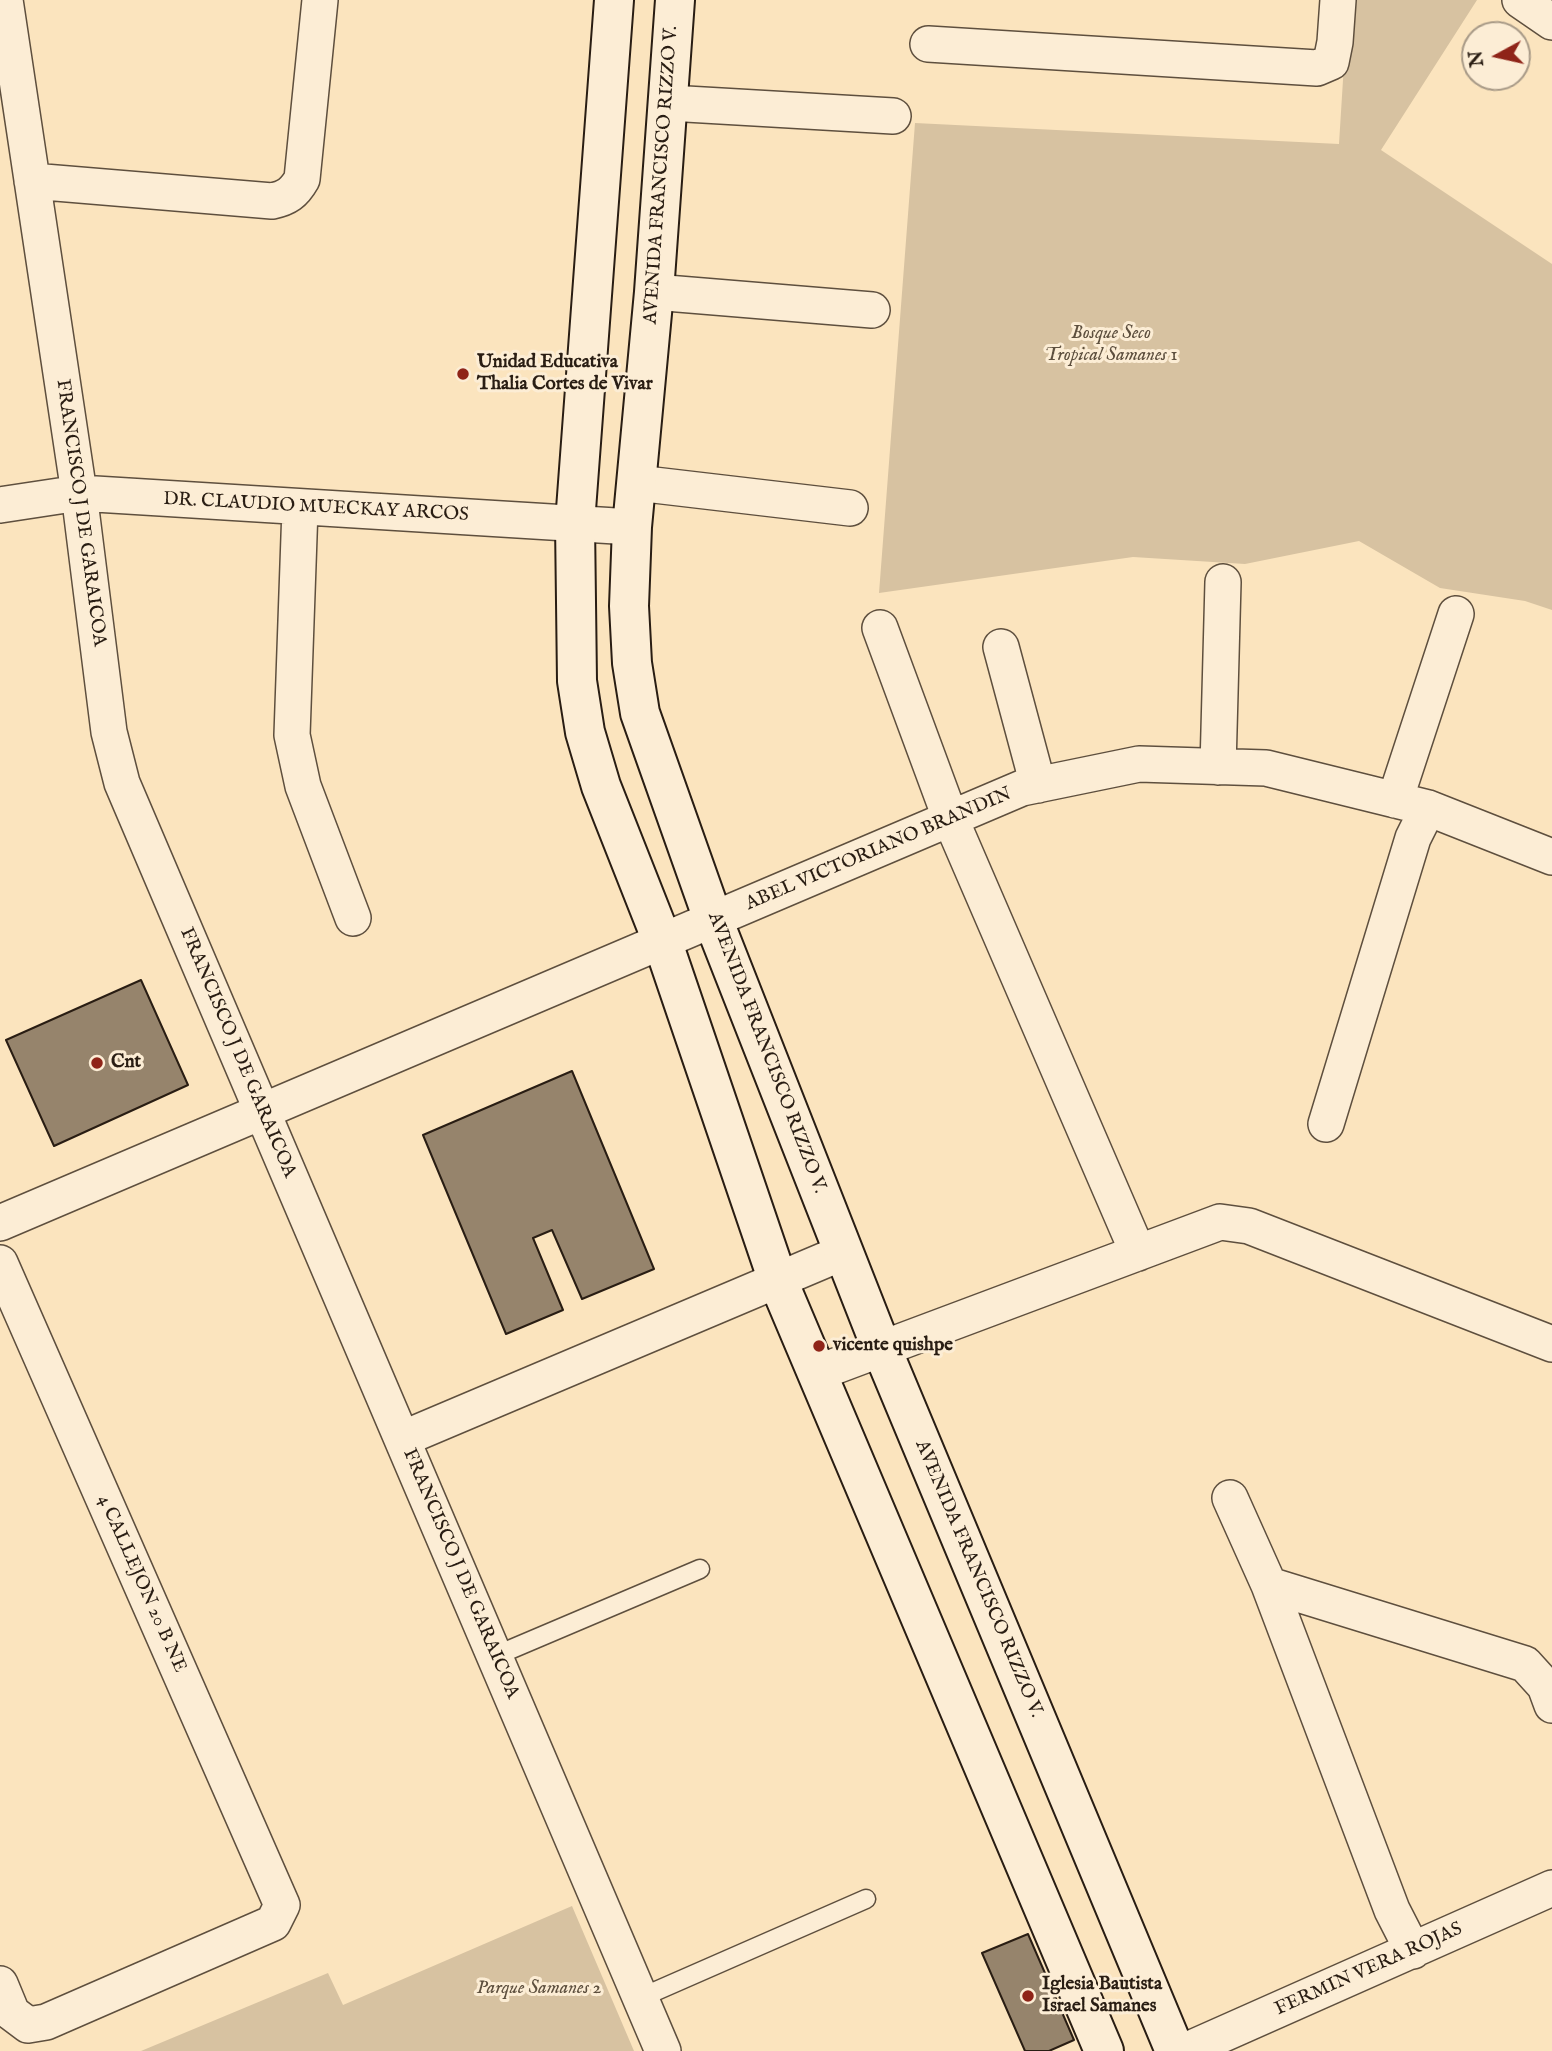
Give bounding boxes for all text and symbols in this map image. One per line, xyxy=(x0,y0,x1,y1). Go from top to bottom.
north arrow xyxy=(1461,21,1531,91)
street label: AVENIDA FRANCISCO RIZZO V. xyxy=(640,25,684,325)
text: N xyxy=(1464,49,1490,68)
park label: Bosque Seco Tropical Samanes 1 xyxy=(1044,323,1178,367)
place label: Unidad Educativa Thalia Cortes de Vivar xyxy=(477,352,653,396)
marker: Unidad Educativa Thalia Cortes de Vivar xyxy=(455,366,471,382)
street label: FRANCISCO J DE GARAICOA xyxy=(50,378,110,648)
street label: DR. CLAUDIO MUECKAY ARCOS xyxy=(163,489,469,527)
street label: ABEL VICTORIANO BRANDIN xyxy=(743,783,1015,917)
street label: AVENIDA FRANCISCO RIZZO V. xyxy=(702,909,830,1197)
street label: FRANCISCO J DE GARAICOA xyxy=(174,925,300,1181)
place label: Cnt xyxy=(111,1052,141,1074)
marker: Cnt xyxy=(89,1055,105,1071)
place label: vicente quishpe xyxy=(833,1335,953,1357)
marker: vicente quishpe xyxy=(811,1338,827,1354)
street label: AVENIDA FRANCISCO RIZZO V. xyxy=(909,1437,1047,1721)
street label: FRANCISCO J DE GARAICOA xyxy=(397,1446,523,1702)
street label: 4 CALLEJON 20 B NE xyxy=(92,1492,190,1676)
street label: FERMIN VERA ROJAS xyxy=(1272,1918,1466,2022)
place label: Iglesia Bautista Israel Samanes xyxy=(1042,1974,1162,2018)
park label: Parque Samanes 2 xyxy=(476,1978,602,2000)
marker: Iglesia Bautista Israel Samanes xyxy=(1020,1988,1036,2004)

